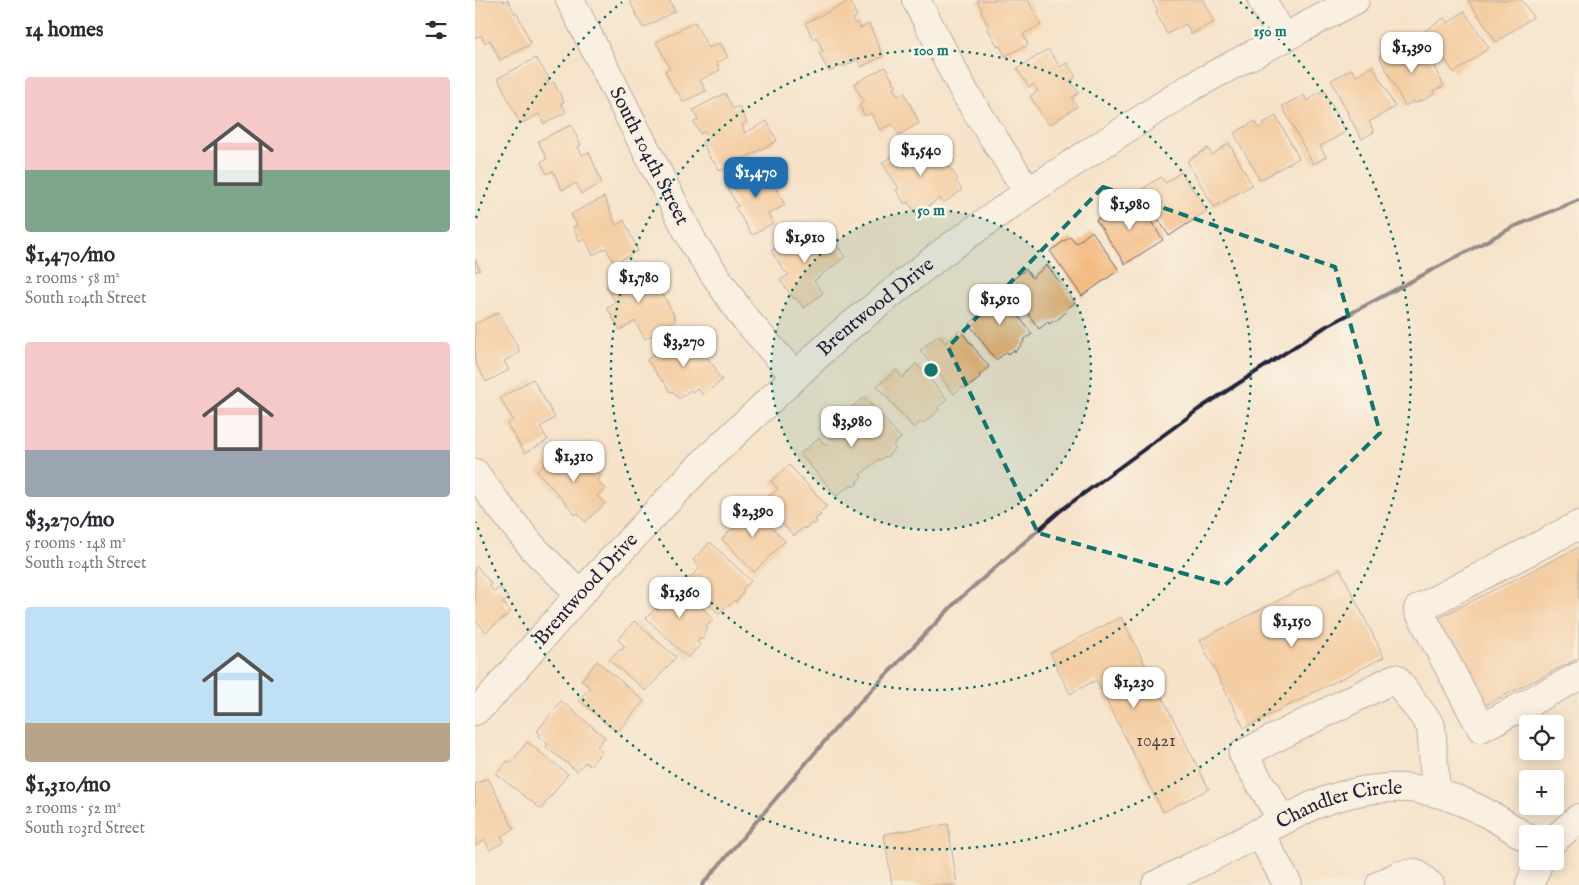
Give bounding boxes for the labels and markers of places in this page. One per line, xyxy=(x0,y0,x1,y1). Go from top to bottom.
pin: $1,390 xyxy=(1371,32,1453,74)
pin: $1,540 xyxy=(880,134,962,177)
pin: $1,470 xyxy=(715,156,797,199)
pin: $1,980 xyxy=(1089,188,1171,231)
pin: $1,910 xyxy=(764,222,846,264)
pin: $1,780 xyxy=(598,262,680,304)
pin: $1,910 xyxy=(959,284,1041,326)
pin: $3,270 xyxy=(643,326,725,368)
centre of rings xyxy=(922,361,940,379)
pin: $3,980 xyxy=(811,406,893,448)
pin: $1,310 xyxy=(533,440,615,483)
pin: $2,390 xyxy=(712,496,794,538)
pin: $1,360 xyxy=(639,576,721,619)
pin: $1,150 xyxy=(1251,606,1333,648)
pin: $1,230 xyxy=(1093,666,1175,709)

